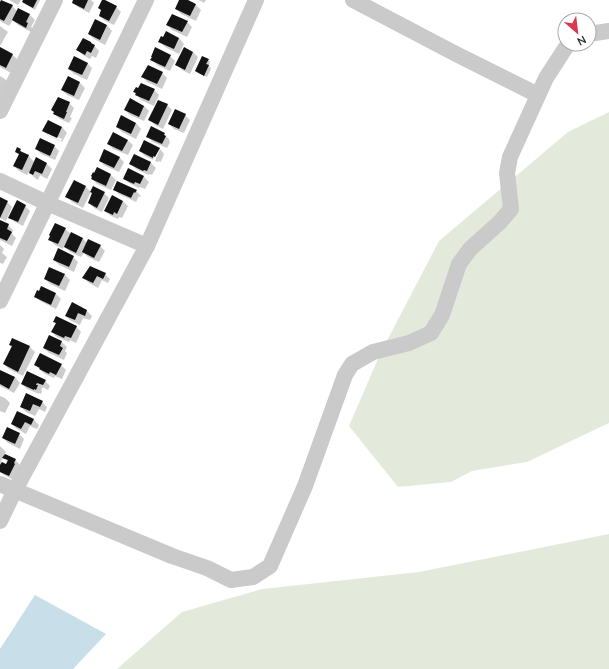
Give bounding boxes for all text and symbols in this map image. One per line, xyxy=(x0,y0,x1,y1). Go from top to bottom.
north arrow xyxy=(557,12,597,52)
text: N xyxy=(574,32,589,49)

